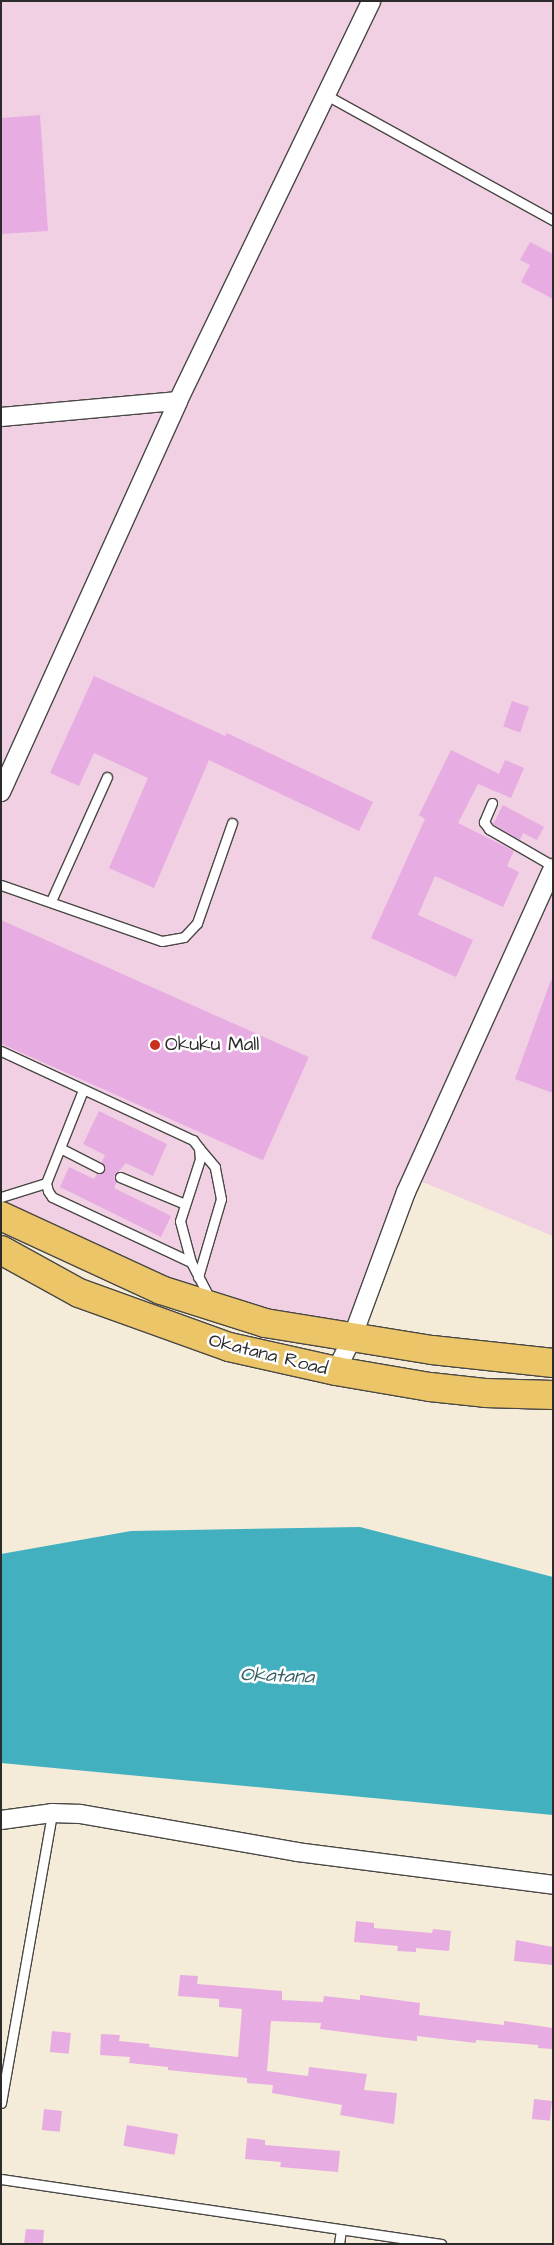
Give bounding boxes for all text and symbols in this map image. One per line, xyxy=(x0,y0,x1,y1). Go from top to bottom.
place label: Okuku Mall xyxy=(165,1034,259,1056)
marker: Okuku Mall xyxy=(149,1039,161,1051)
street label: Okatana Road xyxy=(206,1329,330,1381)
water label: Okatana xyxy=(239,1663,315,1689)

